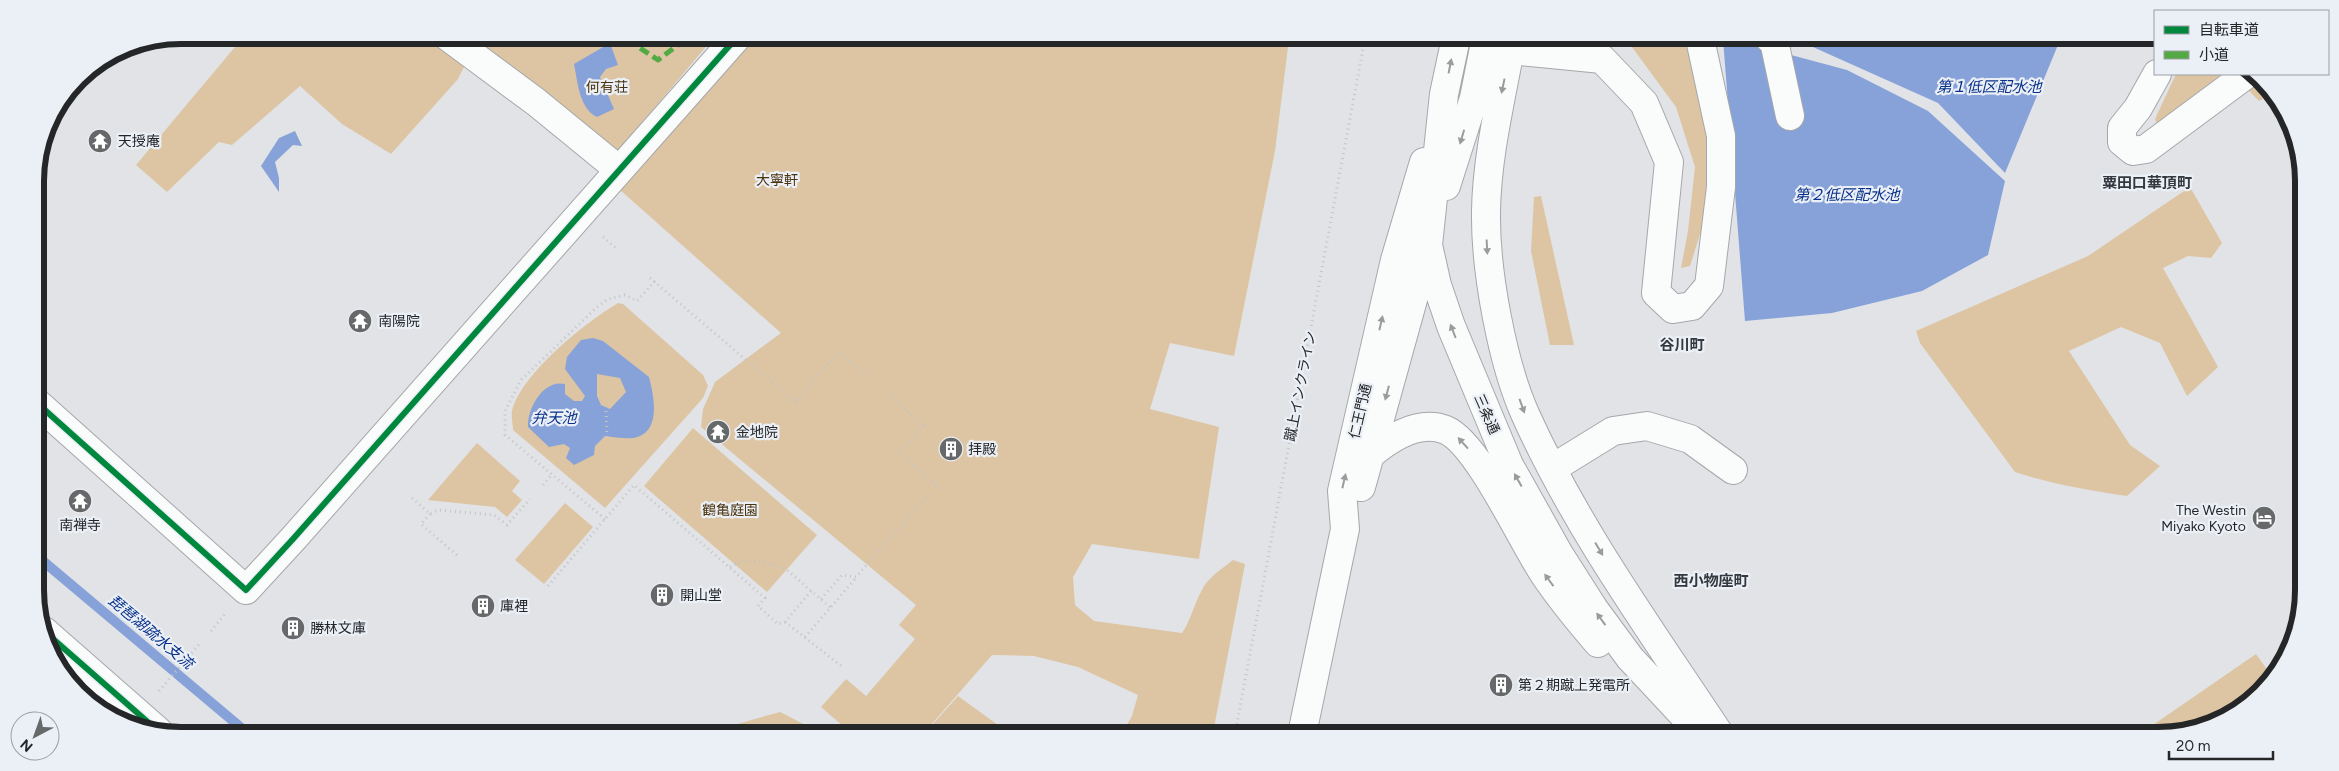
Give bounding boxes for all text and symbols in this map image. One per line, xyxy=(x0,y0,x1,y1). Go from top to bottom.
legend xyxy=(2154,10,2329,75)
text: 自転車道 xyxy=(2199,21,2259,39)
text: 小道 xyxy=(2199,46,2229,64)
one-way arrow xyxy=(1446,58,1454,73)
water label: 第１低区配水池 xyxy=(1936,78,2043,96)
park label: 何有荘 xyxy=(586,79,628,96)
one-way arrow xyxy=(1498,79,1506,95)
temple icon: 天授庵 xyxy=(87,128,113,154)
one-way arrow xyxy=(1458,129,1465,144)
place label: 天授庵 xyxy=(118,133,160,150)
park label: 大寧軒 xyxy=(756,172,798,189)
district label: 粟田口華頂町 xyxy=(2102,174,2192,192)
water label: 第２低区配水池 xyxy=(1794,186,1901,204)
one-way arrow xyxy=(1483,240,1491,256)
temple icon: 南陽院 xyxy=(347,308,373,334)
place label: 南陽院 xyxy=(378,313,420,330)
one-way arrow xyxy=(1377,315,1385,330)
one-way arrow xyxy=(1449,323,1457,338)
street label: 蹴上インクライン xyxy=(1281,330,1320,443)
district label: 谷川町 xyxy=(1659,336,1705,354)
street label: 仁王門通 xyxy=(1346,382,1375,440)
one-way arrow xyxy=(1383,385,1391,400)
street label: 三条通 xyxy=(1470,392,1503,437)
one-way arrow xyxy=(1519,398,1526,413)
water label: 弁天池 xyxy=(531,409,578,427)
temple icon: 金地院 xyxy=(705,419,731,445)
place label: 金地院 xyxy=(736,424,778,441)
building icon: 拝殿 xyxy=(938,436,964,462)
one-way arrow xyxy=(1457,437,1469,449)
place label: 拝殿 xyxy=(968,441,996,458)
one-way arrow xyxy=(1340,473,1348,488)
one-way arrow xyxy=(1513,473,1522,486)
temple icon: 南禅寺 xyxy=(67,488,93,514)
park label: 鶴亀庭園 xyxy=(702,502,758,519)
place label: The Westin Miyako Kyoto xyxy=(2161,502,2246,535)
hotel icon: The Westin Miyako Kyoto xyxy=(2251,505,2277,531)
place label: 南禅寺 xyxy=(59,517,101,534)
one-way arrow xyxy=(1594,542,1603,555)
district label: 西小物座町 xyxy=(1673,572,1749,590)
one-way arrow xyxy=(1544,573,1554,587)
building icon: 開山堂 xyxy=(649,582,675,608)
place label: 開山堂 xyxy=(680,587,722,604)
water label: 琵琶湖疏水支流 xyxy=(105,591,199,674)
building icon: 庫裡 xyxy=(470,593,496,619)
place label: 庫裡 xyxy=(500,598,528,615)
one-way arrow xyxy=(1596,612,1606,626)
building icon: 勝林文庫 xyxy=(280,615,306,641)
place label: 勝林文庫 xyxy=(310,620,366,637)
building icon: 第２期蹴上発電所 xyxy=(1488,672,1514,698)
place label: 第２期蹴上発電所 xyxy=(1518,677,1630,694)
north arrow xyxy=(10,711,60,761)
scale bar xyxy=(2169,728,2273,760)
text: N xyxy=(17,735,36,755)
text: 20 m xyxy=(2176,737,2210,755)

